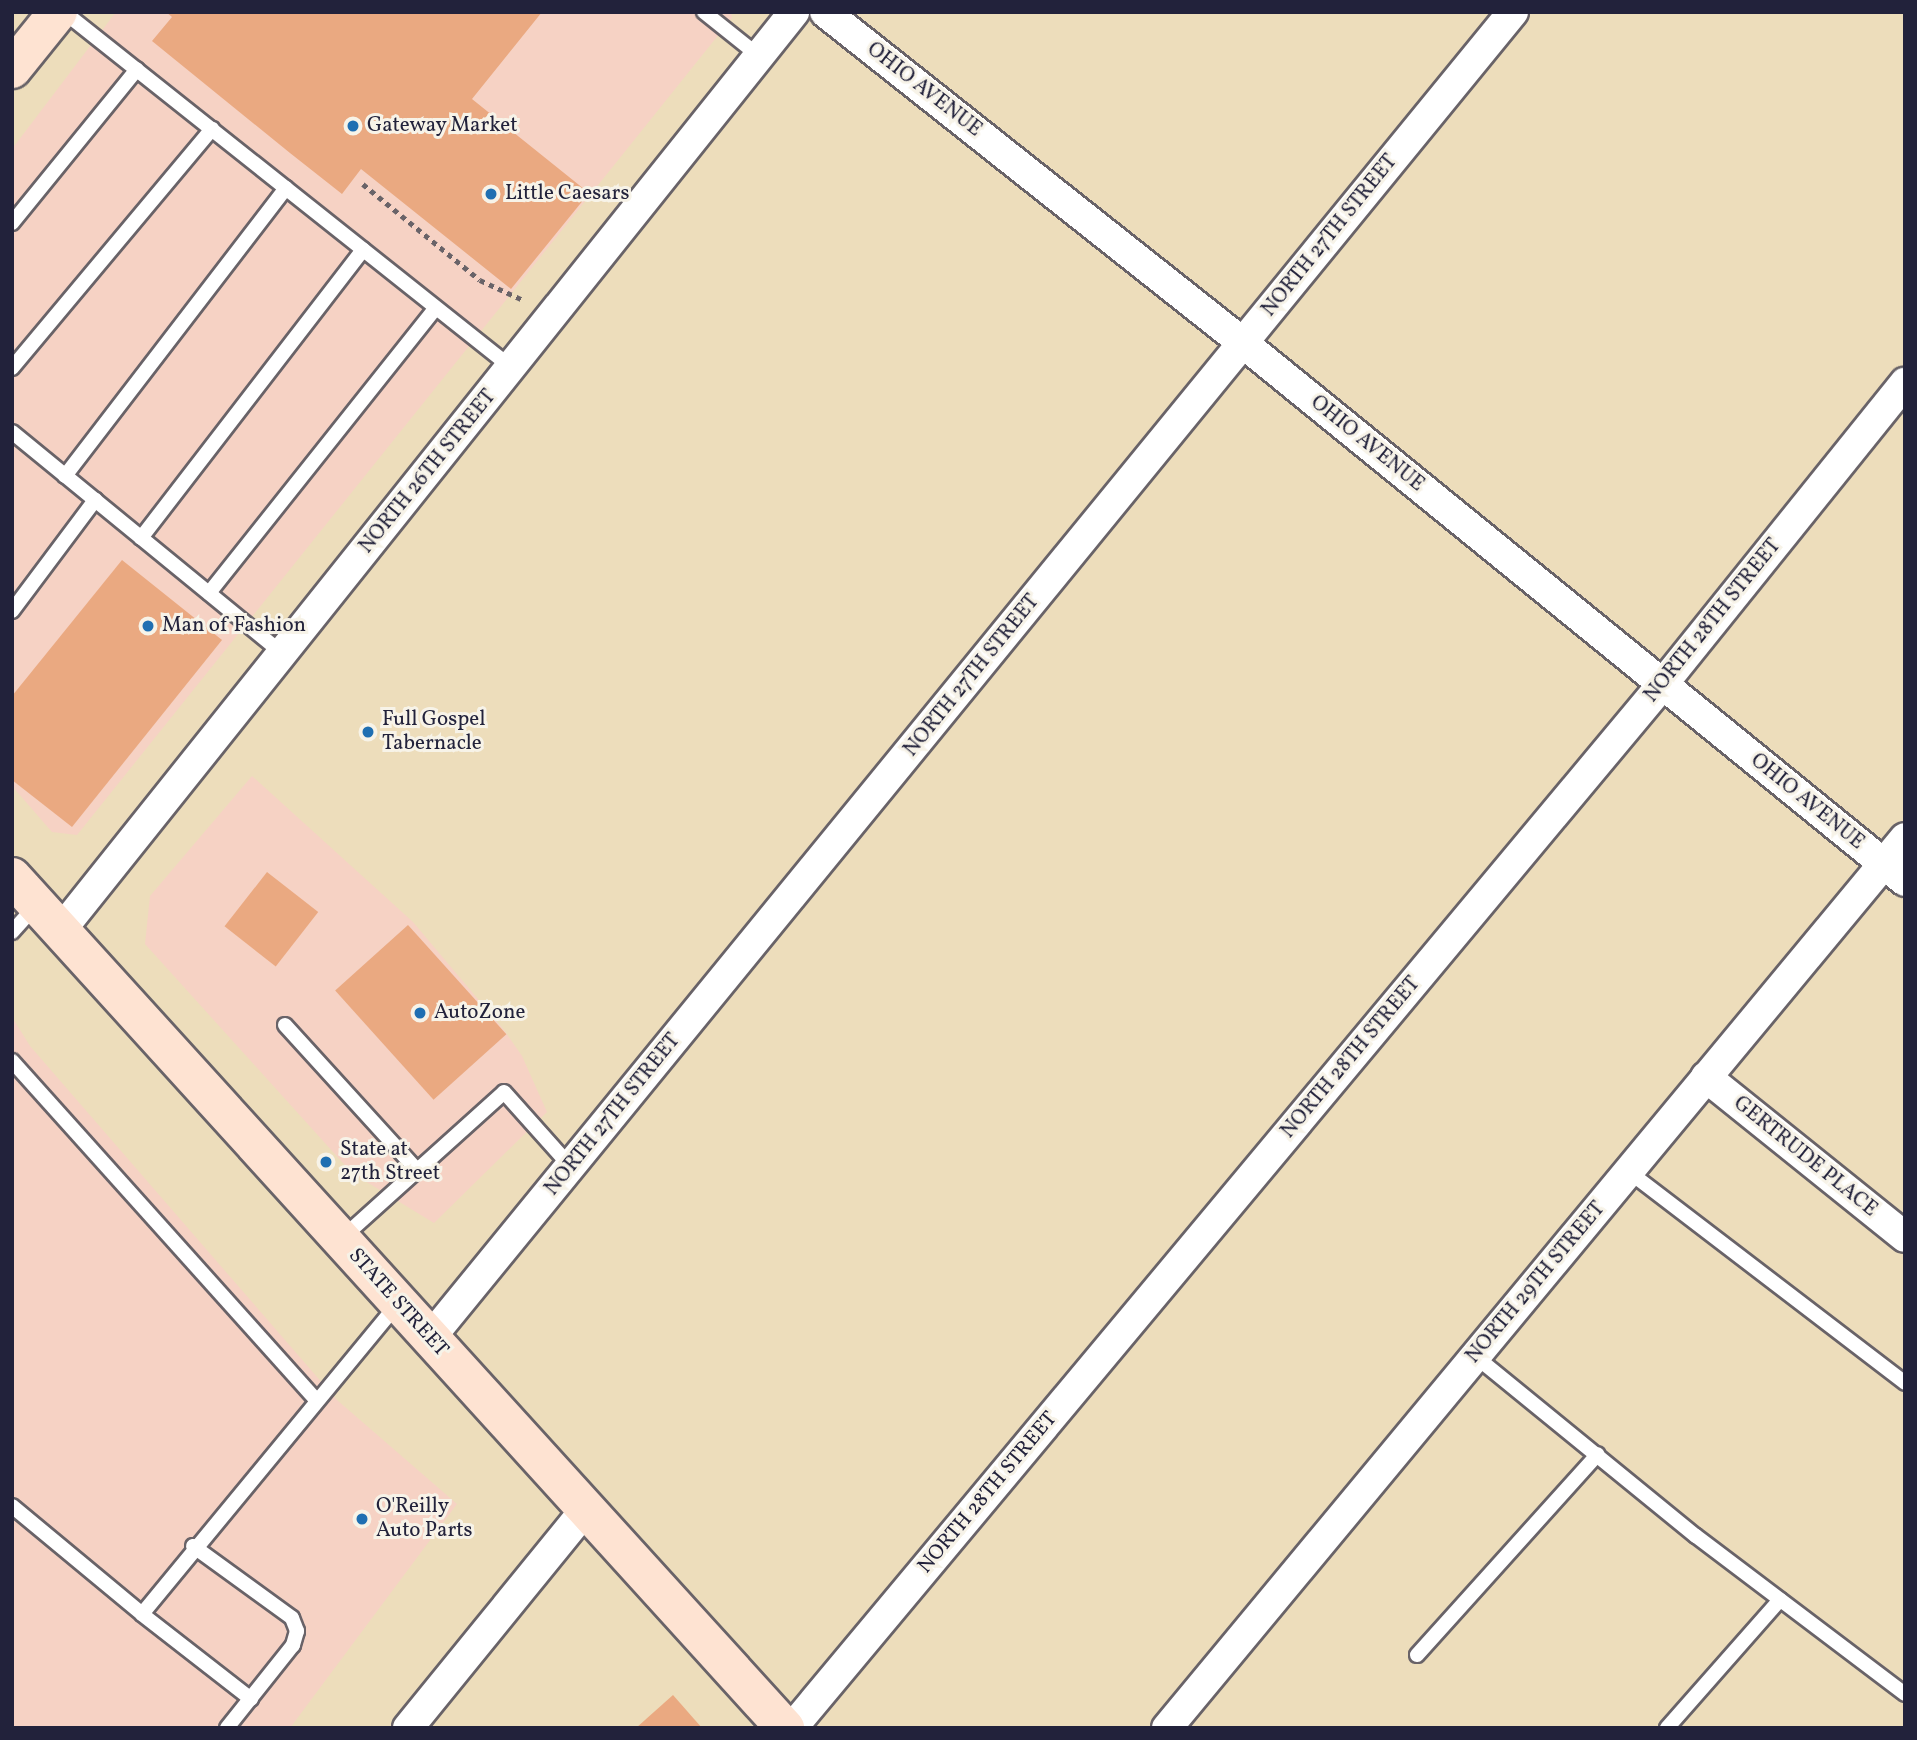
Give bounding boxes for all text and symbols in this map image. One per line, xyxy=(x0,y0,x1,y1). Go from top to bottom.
street label: OHIO AVENUE xyxy=(861,37,987,143)
place label: Gateway Market xyxy=(367,113,518,139)
marker: Gateway Market xyxy=(345,118,361,134)
street label: NORTH 27TH STREET xyxy=(1257,150,1403,322)
place label: Little Caesars xyxy=(505,181,629,207)
marker: Little Caesars xyxy=(483,186,499,202)
street label: NORTH 26TH STREET xyxy=(354,385,502,559)
street label: OHIO AVENUE xyxy=(1305,390,1429,498)
street label: NORTH 28TH STREET xyxy=(1639,534,1787,708)
street label: NORTH 27TH STREET xyxy=(899,590,1045,762)
place label: Man of Fashion xyxy=(162,613,304,639)
marker: Man of Fashion xyxy=(140,618,156,634)
place label: Full Gospel Tabernacle xyxy=(382,707,486,757)
marker: Full Gospel Tabernacle xyxy=(360,724,376,740)
street label: OHIO AVENUE xyxy=(1745,748,1869,856)
street label: NORTH 28TH STREET xyxy=(1276,972,1426,1144)
place label: AutoZone xyxy=(434,1000,525,1026)
marker: AutoZone xyxy=(412,1005,428,1021)
street label: NORTH 27TH STREET xyxy=(540,1029,686,1201)
street label: GERTRUDE PLACE xyxy=(1728,1091,1882,1223)
place label: State at 27th Street xyxy=(340,1137,440,1187)
marker: State at 27th Street xyxy=(318,1154,334,1170)
street label: NORTH 29TH STREET xyxy=(1461,1197,1611,1369)
street label: STATE STREET xyxy=(343,1244,453,1362)
street label: NORTH 28TH STREET xyxy=(913,1407,1063,1579)
place label: O'Reilly Auto Parts xyxy=(376,1494,473,1544)
marker: O'Reilly Auto Parts xyxy=(354,1511,370,1527)

